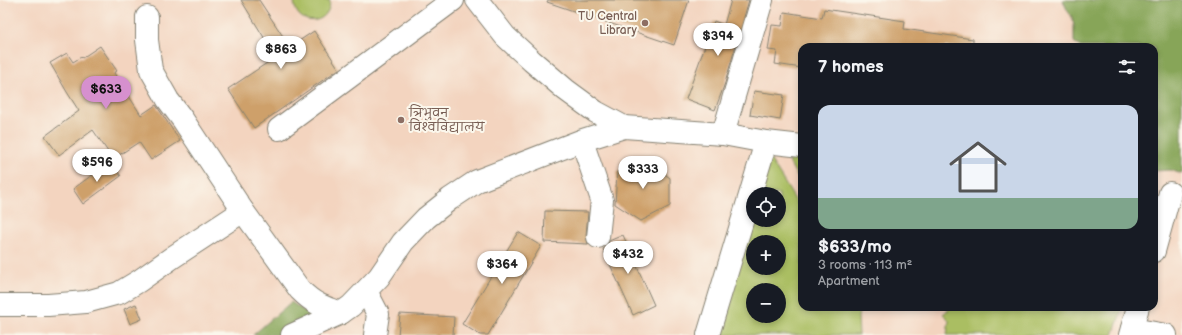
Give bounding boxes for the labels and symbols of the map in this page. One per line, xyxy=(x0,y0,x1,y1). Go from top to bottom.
place label: TU Central Library xyxy=(578,9,638,38)
marker: TU Central Library xyxy=(640,18,650,28)
pin: $394 xyxy=(694,23,742,57)
pin: $863 xyxy=(257,36,305,70)
pin: $633 xyxy=(82,76,130,110)
place label: त्रिभुवन विश्वविद्यालय xyxy=(408,104,486,135)
marker: त्रिभुवन विश्वविद्यालय xyxy=(396,115,406,125)
pin: $596 xyxy=(73,149,121,183)
pin: $333 xyxy=(619,156,667,190)
pin: $432 xyxy=(604,241,652,275)
pin: $364 xyxy=(478,251,526,285)

